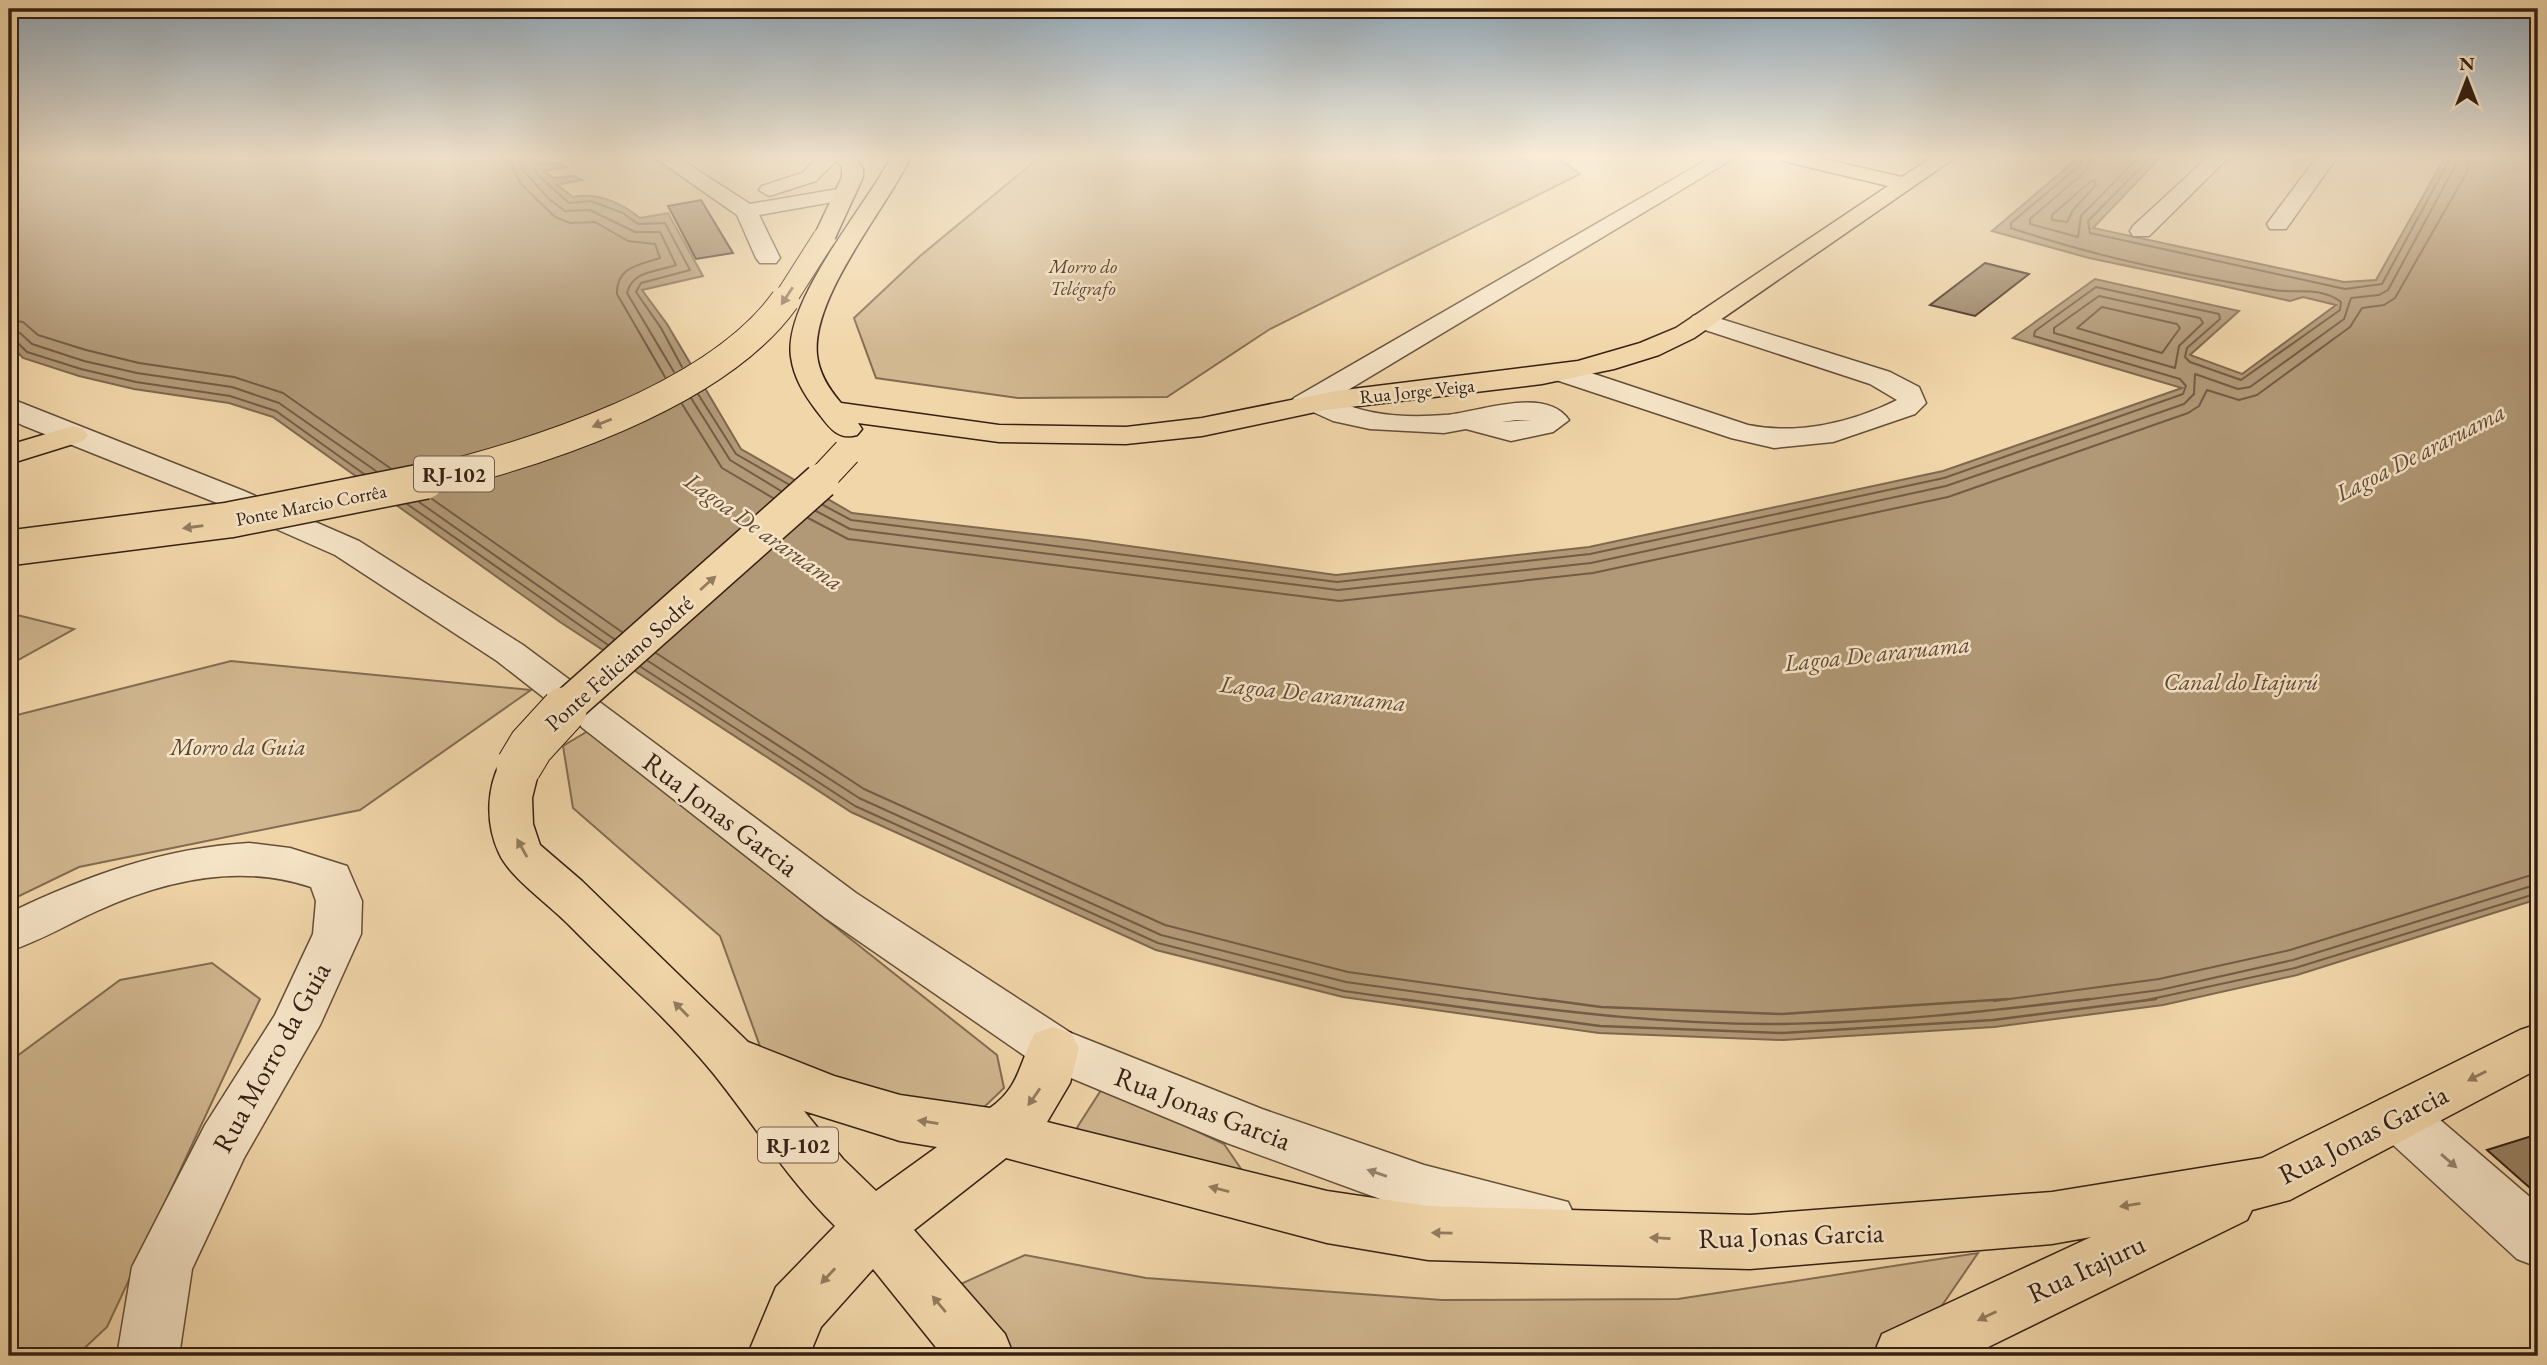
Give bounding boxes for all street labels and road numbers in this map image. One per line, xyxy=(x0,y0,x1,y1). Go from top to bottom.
street label: Rua Jorge Veiga xyxy=(1358,372,1476,409)
road number: RJ-102 xyxy=(414,456,494,491)
street label: Ponte Marcio Corrêa xyxy=(234,478,389,532)
street label: Ponte Feliciano Sodré xyxy=(538,588,700,738)
street label: Rua Jonas Garcia xyxy=(636,744,807,885)
street label: Rua Morro da Guia xyxy=(204,955,339,1159)
street label: Rua Jonas Garcia xyxy=(1110,1058,1297,1158)
street label: Rua Jonas Garcia xyxy=(2272,1075,2455,1192)
road number: RJ-102 xyxy=(758,1128,838,1162)
street label: Rua Jonas Garcia xyxy=(1698,1214,1885,1256)
street label: Rua Itajuru xyxy=(2021,1225,2151,1311)

